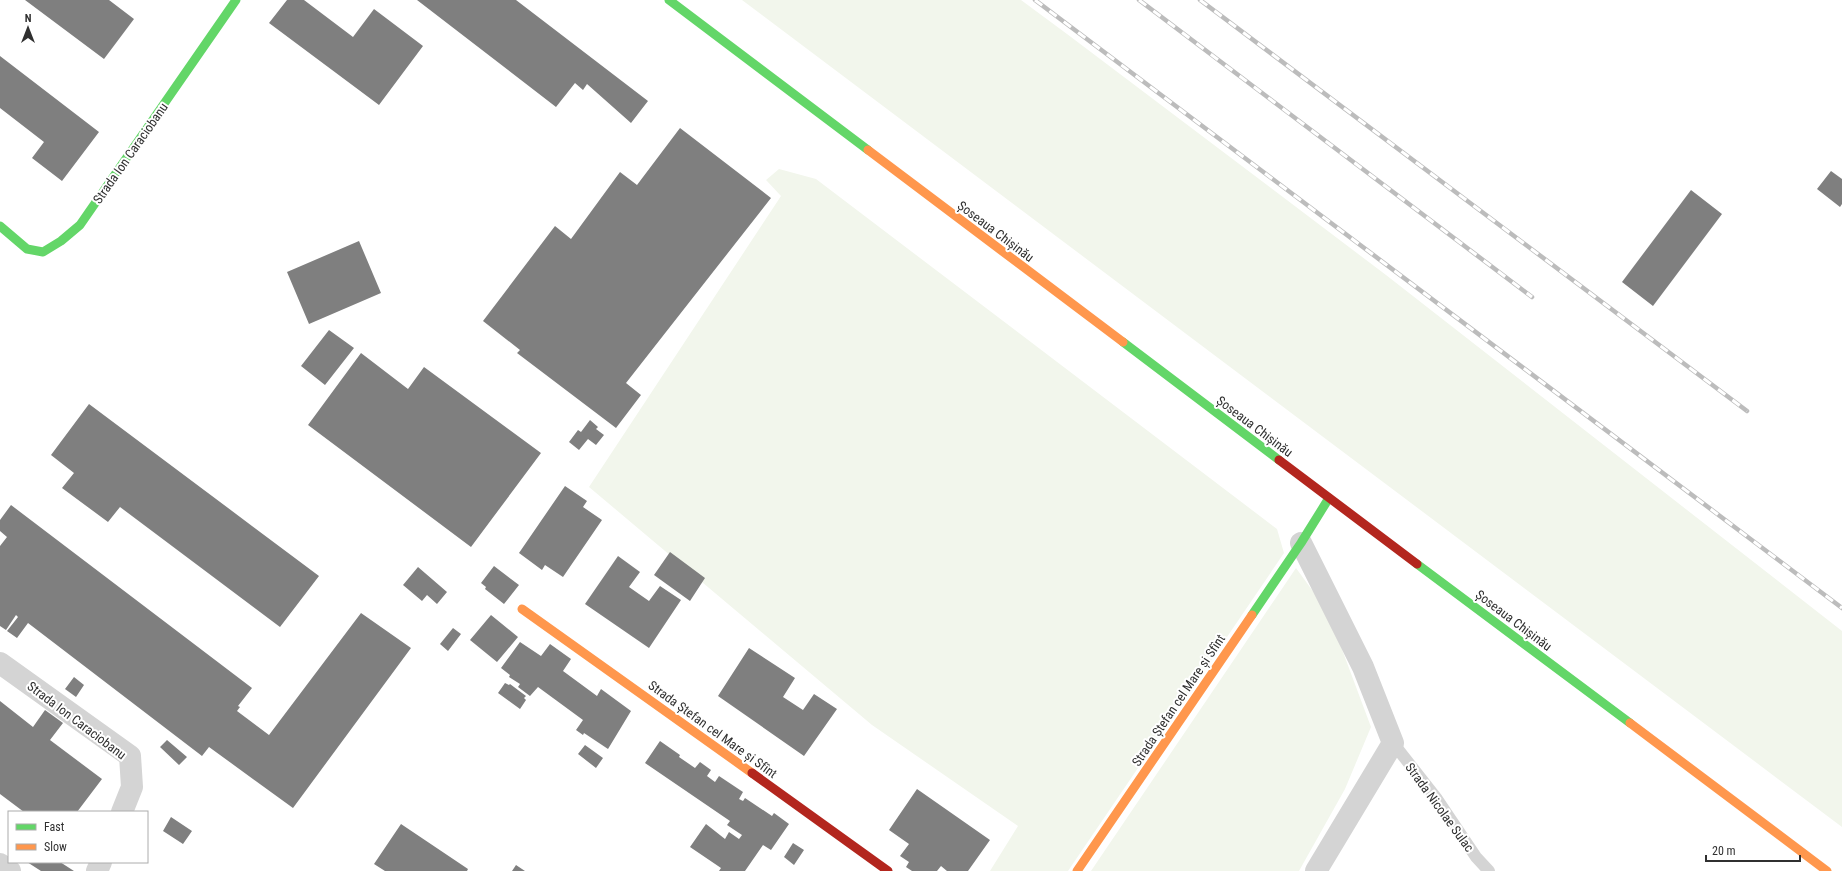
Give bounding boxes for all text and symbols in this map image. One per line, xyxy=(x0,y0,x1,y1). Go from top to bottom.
north arrow xyxy=(8,8,48,48)
text: N xyxy=(25,12,32,25)
street label: Strada Ion Caraciobanu xyxy=(90,100,171,207)
street label: Șoseaua Chișinău xyxy=(954,198,1037,266)
street label: Șoseaua Chișinău xyxy=(1213,393,1296,461)
street label: Șoseaua Chișinău xyxy=(1472,587,1555,655)
street label: Strada Ștefan cel Mare și Sfînt xyxy=(1129,632,1229,769)
street label: Strada Ion Caraciobanu xyxy=(24,678,129,762)
street label: Strada Ștefan cel Mare și Sfînt xyxy=(645,678,780,782)
street label: Strada Nicolae Sulac xyxy=(1402,760,1477,855)
legend xyxy=(8,811,148,863)
text: Fast xyxy=(44,820,65,834)
scale bar xyxy=(1706,837,1800,863)
text: Slow xyxy=(44,840,67,854)
text: 20 m xyxy=(1712,844,1736,858)

